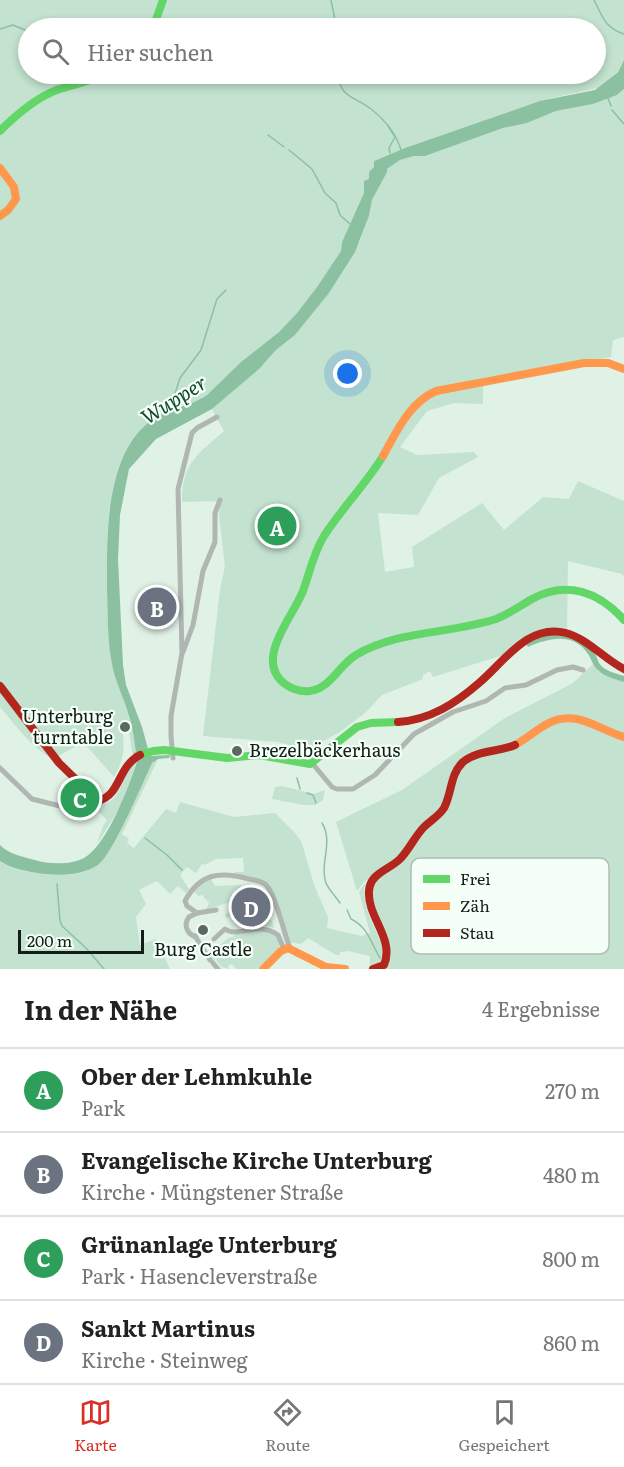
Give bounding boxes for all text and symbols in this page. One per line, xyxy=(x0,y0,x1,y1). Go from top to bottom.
search box xyxy=(18,18,606,84)
icon: search xyxy=(39,35,72,68)
text: Hier suchen xyxy=(87,35,214,68)
your location xyxy=(333,359,362,388)
water label: Wupper xyxy=(134,366,212,430)
pin: A xyxy=(258,504,296,548)
pin: B xyxy=(138,584,176,630)
place label: Unterburg turntable xyxy=(22,702,114,750)
marker: Unterburg turntable xyxy=(118,720,132,734)
place label: Brezelbäckerhaus xyxy=(249,736,401,763)
marker: Brezelbäckerhaus xyxy=(230,744,244,758)
pin: C xyxy=(60,776,100,820)
legend xyxy=(411,858,609,954)
text: Frei xyxy=(460,866,491,890)
pin: D xyxy=(232,884,270,930)
text: Zäh xyxy=(460,893,490,917)
text: Stau xyxy=(460,920,494,944)
marker: Burg Castle xyxy=(196,923,210,937)
scale bar xyxy=(18,927,144,954)
text: 200 m xyxy=(27,928,72,952)
place label: Burg Castle xyxy=(154,935,252,962)
text: In der Nähe xyxy=(24,989,177,1028)
text: 4 Ergebnisse xyxy=(482,993,600,1023)
text: Ober der Lehmkuhle xyxy=(81,1059,312,1092)
text: A xyxy=(36,1075,51,1105)
text: 270 m xyxy=(545,1075,600,1105)
text: Park xyxy=(81,1092,125,1122)
text: Evangelische Kirche Unterburg xyxy=(81,1143,432,1176)
text: B xyxy=(37,1159,50,1189)
text: 480 m xyxy=(543,1159,600,1189)
text: Kirche · Müngstener Straße xyxy=(81,1176,343,1206)
text: Grünanlage Unterburg xyxy=(81,1227,337,1260)
text: C xyxy=(36,1243,51,1273)
text: 800 m xyxy=(542,1243,600,1273)
text: Park · Hasencleverstraße xyxy=(81,1260,317,1290)
text: Sankt Martinus xyxy=(81,1311,255,1344)
text: D xyxy=(36,1327,51,1357)
text: 860 m xyxy=(543,1327,600,1357)
text: Kirche · Steinweg xyxy=(81,1344,248,1374)
tab: Karte xyxy=(74,1396,117,1456)
tab: Route xyxy=(265,1396,310,1456)
tab: Gespeichert xyxy=(458,1396,550,1456)

